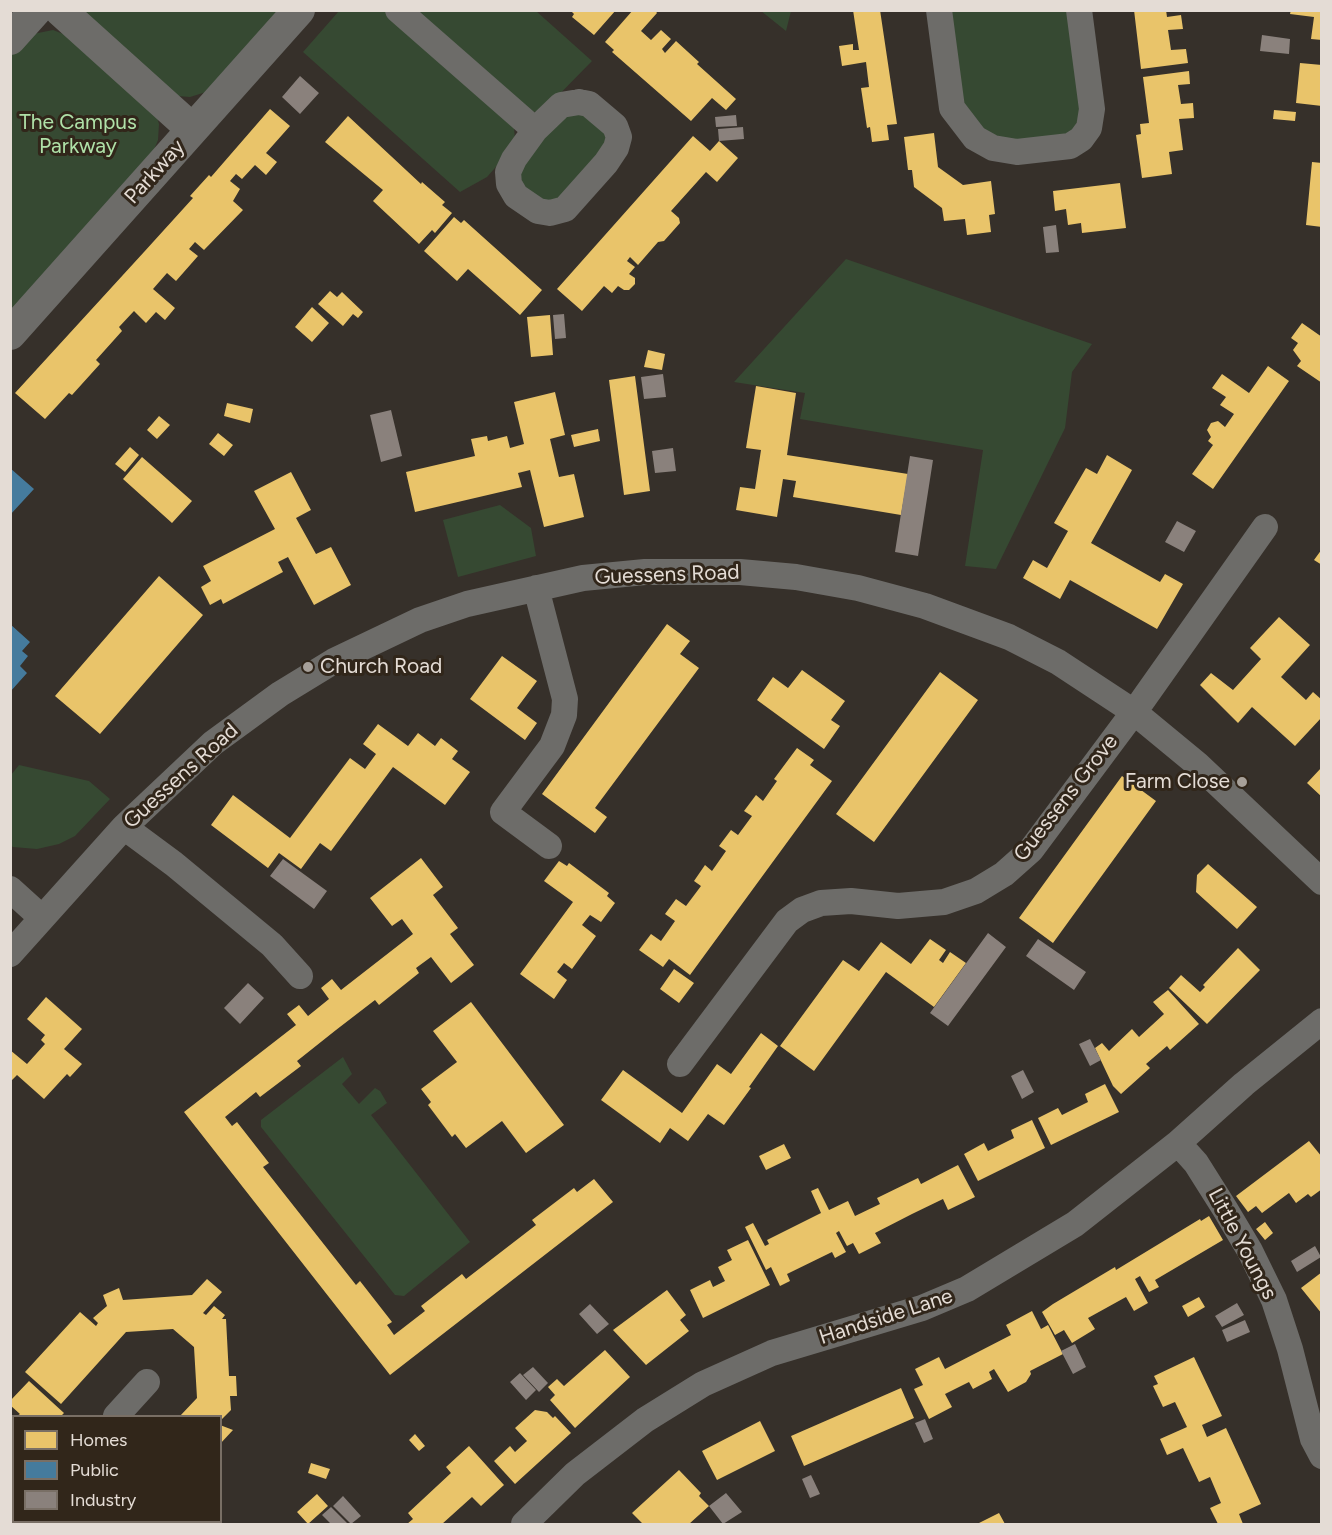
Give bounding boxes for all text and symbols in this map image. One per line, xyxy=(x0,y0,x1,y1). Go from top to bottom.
park label: The Campus Parkway xyxy=(19,110,137,160)
street label: Parkway xyxy=(120,135,190,209)
street label: Guessens Road xyxy=(594,560,740,590)
place label: Church Road xyxy=(320,654,442,680)
marker: Church Road xyxy=(301,660,315,674)
street label: Guessens Road xyxy=(119,718,243,834)
street label: Guessens Grove xyxy=(1009,730,1123,866)
place label: Farm Close xyxy=(1125,769,1230,795)
marker: Farm Close xyxy=(1235,775,1249,789)
street label: Little Youngs xyxy=(1202,1184,1282,1304)
street label: Handside Lane xyxy=(816,1284,956,1350)
legend xyxy=(12,1415,222,1523)
text: Homes xyxy=(70,1429,128,1451)
text: Public xyxy=(70,1459,119,1481)
text: Industry xyxy=(70,1489,136,1511)

